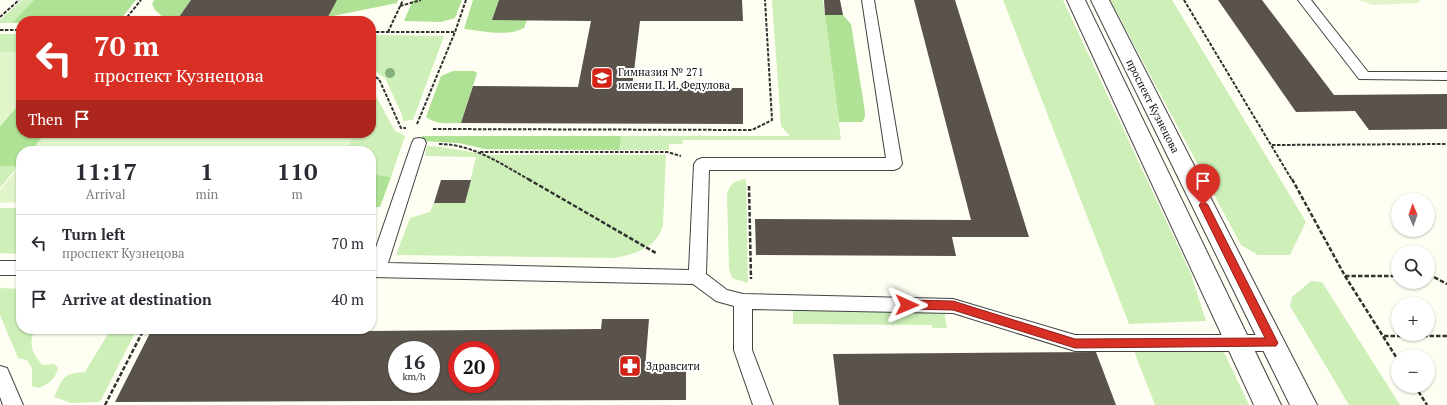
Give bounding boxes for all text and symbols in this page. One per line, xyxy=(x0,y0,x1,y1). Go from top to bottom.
text: 70 m xyxy=(94,27,159,64)
icon: left xyxy=(28,32,80,84)
street label: проспект Кузнецова xyxy=(1123,57,1183,156)
text: проспект Кузнецова xyxy=(94,63,264,87)
school or university icon: Гимназия № 271 имени П. И. Федулова xyxy=(589,65,615,91)
place label: Гимназия № 271 имени П. И. Федулова xyxy=(618,65,731,92)
icon: arrive xyxy=(71,108,93,130)
text: Then xyxy=(28,109,63,129)
text: 11:17 xyxy=(74,155,137,187)
text: 1 xyxy=(200,155,214,187)
text: 110 xyxy=(277,155,317,187)
pin xyxy=(1186,164,1220,205)
icon: arrive xyxy=(1192,170,1214,192)
text: Arrival xyxy=(86,185,126,203)
text: min xyxy=(195,185,218,203)
text: m xyxy=(292,185,303,203)
north arrow xyxy=(1391,193,1435,237)
map controls xyxy=(1391,193,1435,393)
text: Turn left xyxy=(62,224,126,244)
icon: left xyxy=(28,232,50,254)
text: 70 m xyxy=(331,233,364,253)
text: проспект Кузнецова xyxy=(62,244,185,262)
button: search xyxy=(1391,245,1435,289)
position arrow xyxy=(886,284,928,326)
icon: arrive xyxy=(28,288,50,310)
text: Arrive at destination xyxy=(62,289,212,309)
text: 40 m xyxy=(331,289,364,309)
button: + xyxy=(1391,297,1435,341)
speed limit sign: 20 xyxy=(448,341,500,393)
text: 16 xyxy=(403,348,425,375)
button: − xyxy=(1391,349,1435,393)
pharmacy icon: Здравсити xyxy=(617,353,643,379)
place label: Здравсити xyxy=(646,359,700,373)
text: km/h xyxy=(402,370,426,383)

